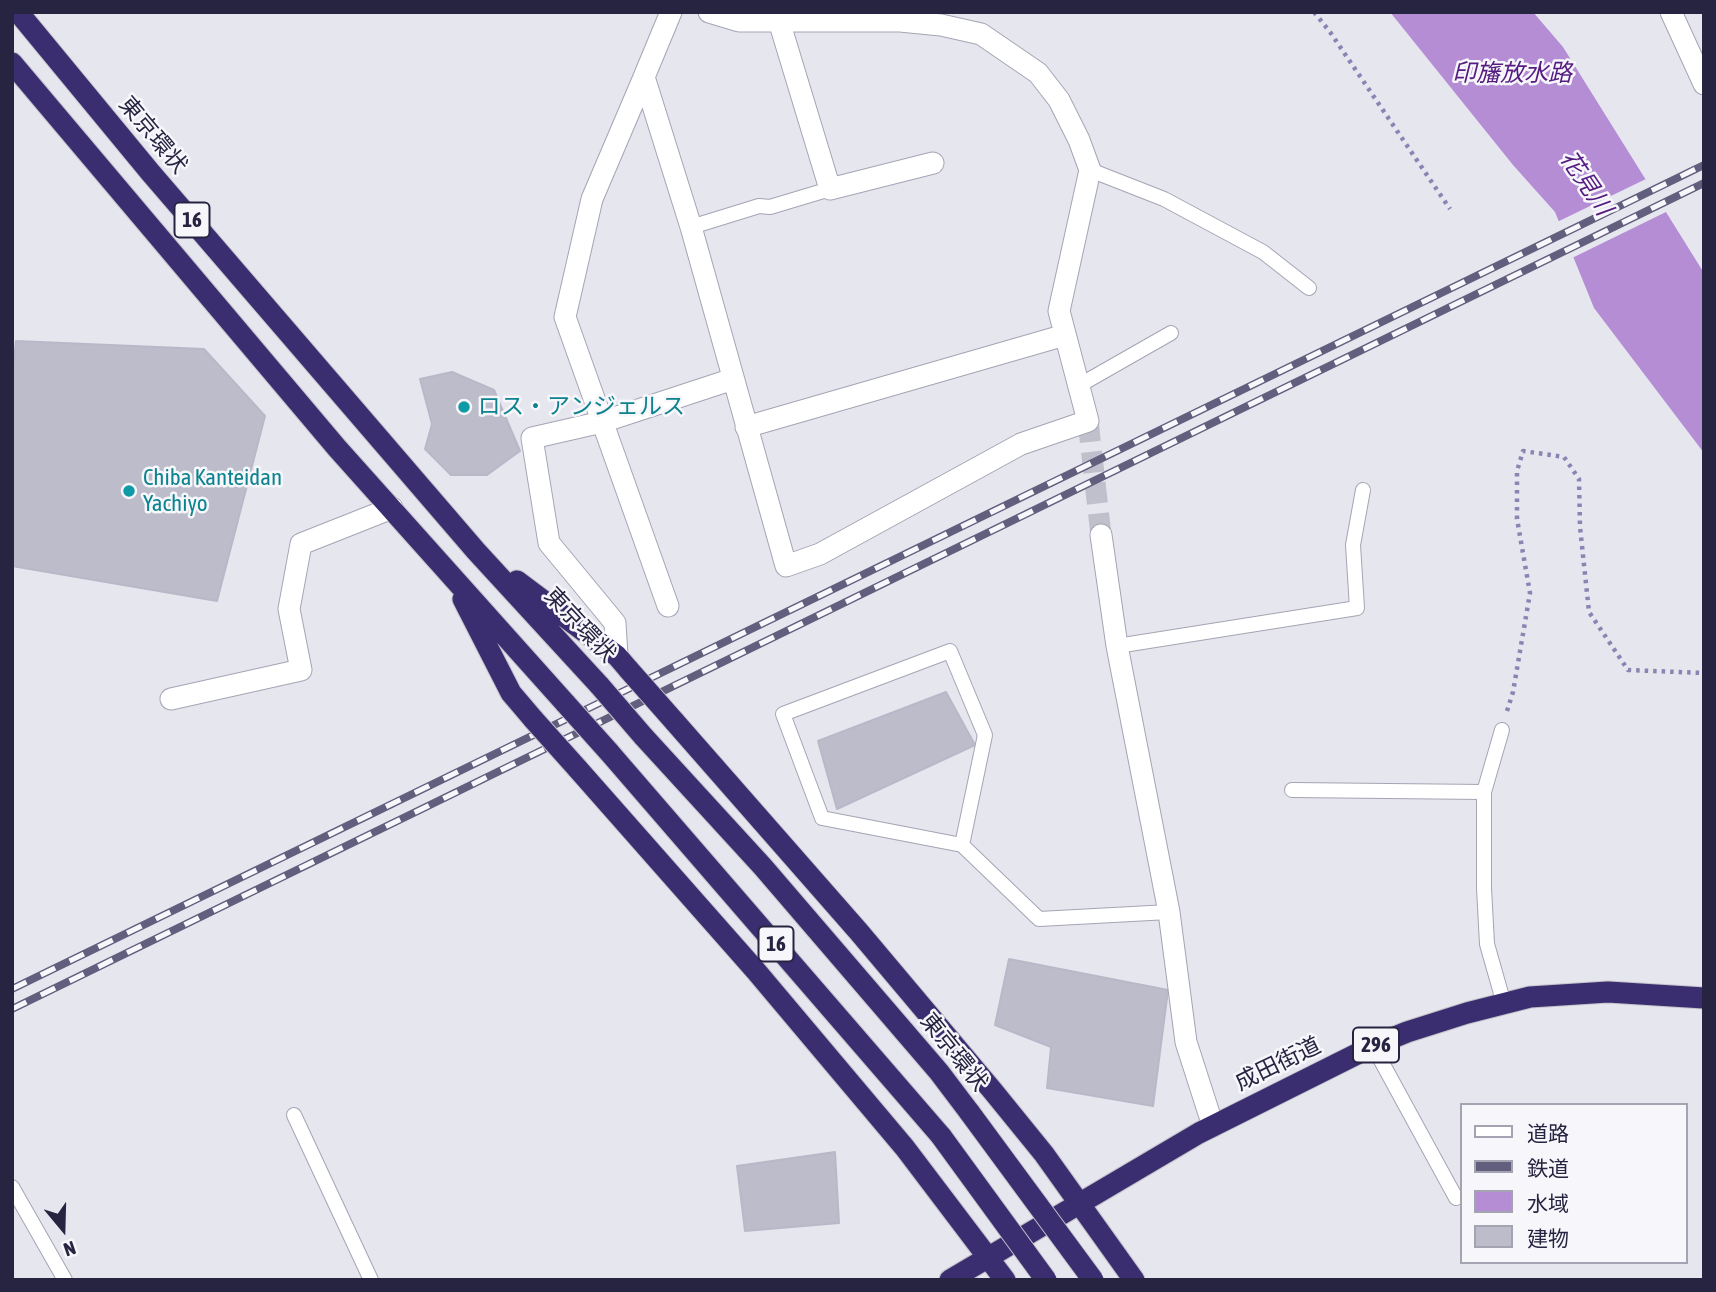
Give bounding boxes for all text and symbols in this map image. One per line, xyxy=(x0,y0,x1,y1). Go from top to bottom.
water label: 印旛放水路 xyxy=(1452,59,1572,87)
street label: 東京環状 xyxy=(113,91,193,179)
water label: 花見川 xyxy=(1554,145,1618,221)
road number: 16 xyxy=(174,202,210,238)
place label: ロス・アンジェルス xyxy=(478,393,685,421)
marker: ロス・アンジェルス xyxy=(456,399,472,415)
place label: Chiba Kanteidan Yachiyo xyxy=(143,464,282,518)
marker: Chiba Kanteidan Yachiyo xyxy=(121,483,137,499)
street label: 東京環状 xyxy=(539,582,621,668)
road number: 16 xyxy=(758,926,794,962)
street label: 東京環状 xyxy=(914,1008,994,1096)
road number: 296 xyxy=(1353,1028,1399,1062)
street label: 成田街道 xyxy=(1231,1031,1325,1097)
legend xyxy=(1460,1103,1688,1264)
text: 道路 xyxy=(1527,1121,1569,1145)
text: 鉄道 xyxy=(1527,1156,1569,1180)
text: 水域 xyxy=(1527,1191,1569,1215)
north arrow xyxy=(28,1194,98,1264)
text: 建物 xyxy=(1527,1226,1569,1250)
text: N xyxy=(61,1237,79,1261)

